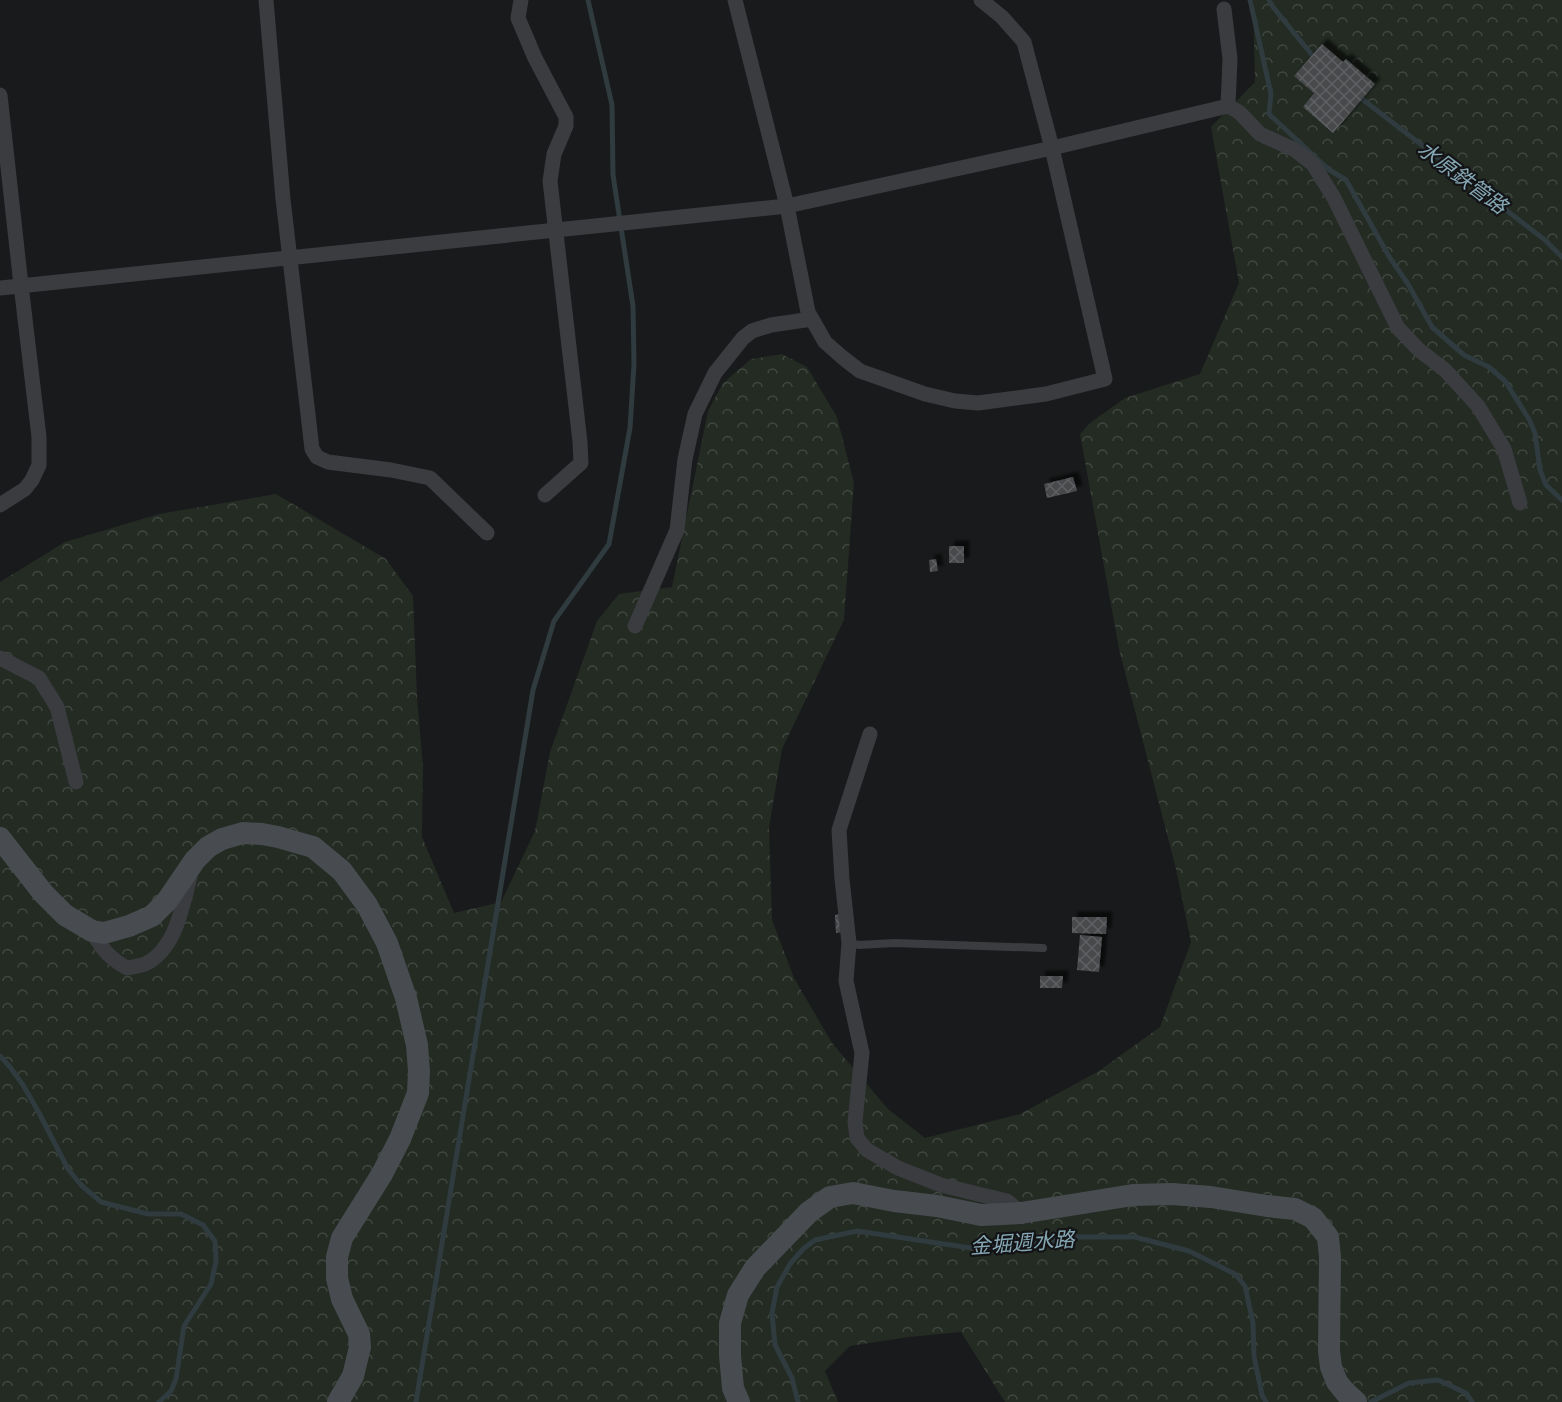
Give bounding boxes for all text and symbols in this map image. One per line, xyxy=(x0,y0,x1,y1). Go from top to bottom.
water label: 水原鉄管路 xyxy=(1413,134,1515,221)
water label: 金堀週水路 xyxy=(969,1224,1077,1260)

